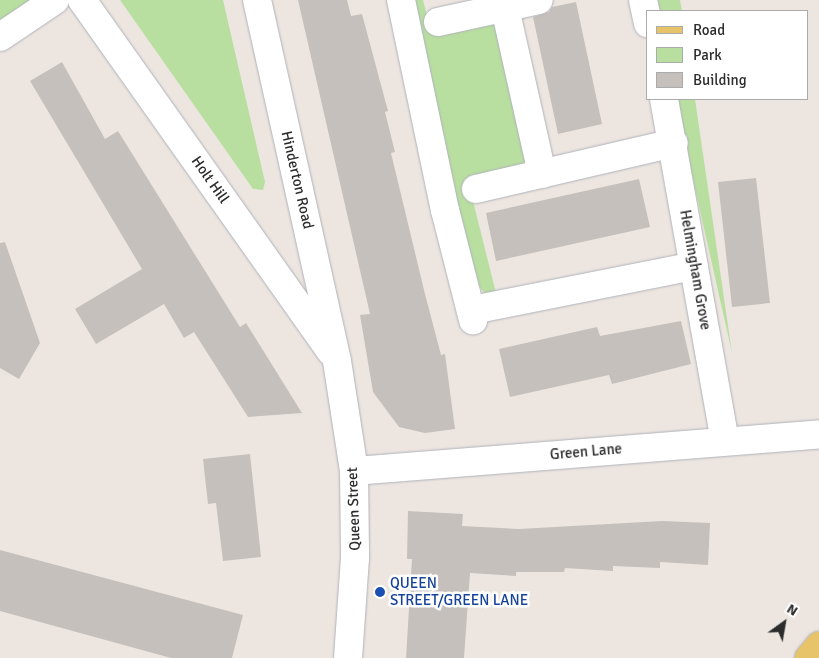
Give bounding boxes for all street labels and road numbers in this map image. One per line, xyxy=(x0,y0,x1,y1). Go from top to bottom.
street label: Hinderton Road xyxy=(277,129,317,231)
street label: Holt Hill xyxy=(187,153,233,207)
street label: Helmingham Grove xyxy=(676,208,714,332)
street label: Green Lane xyxy=(549,440,623,464)
street label: Queen Street xyxy=(344,467,364,551)

